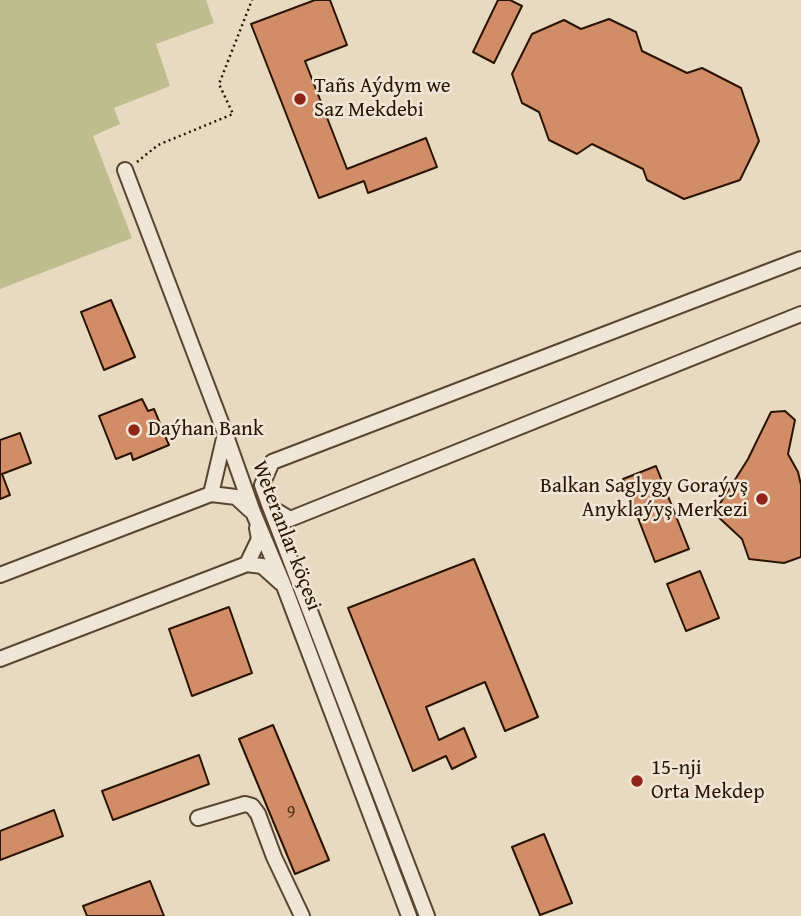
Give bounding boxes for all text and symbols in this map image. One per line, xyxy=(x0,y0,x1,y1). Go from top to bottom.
place label: Tañs Aýdym we Saz Mekdebi xyxy=(314,74,451,124)
marker: Tañs Aýdym we Saz Mekdebi xyxy=(292,91,308,107)
place label: Daýhan Bank xyxy=(148,417,264,443)
marker: Daýhan Bank xyxy=(126,422,142,438)
street label: Weteranlar köçesi xyxy=(246,458,326,614)
place label: Balkan Saglygy Goraýyş Anyklaýyş Merkezi xyxy=(540,474,748,524)
marker: Balkan Saglygy Goraýyş Anyklaýyş Merkezi xyxy=(754,491,770,507)
place label: 15-nji Orta Mekdep xyxy=(651,756,765,806)
marker: 15-nji Orta Mekdep xyxy=(629,773,645,789)
house number: 9 xyxy=(287,802,295,824)

